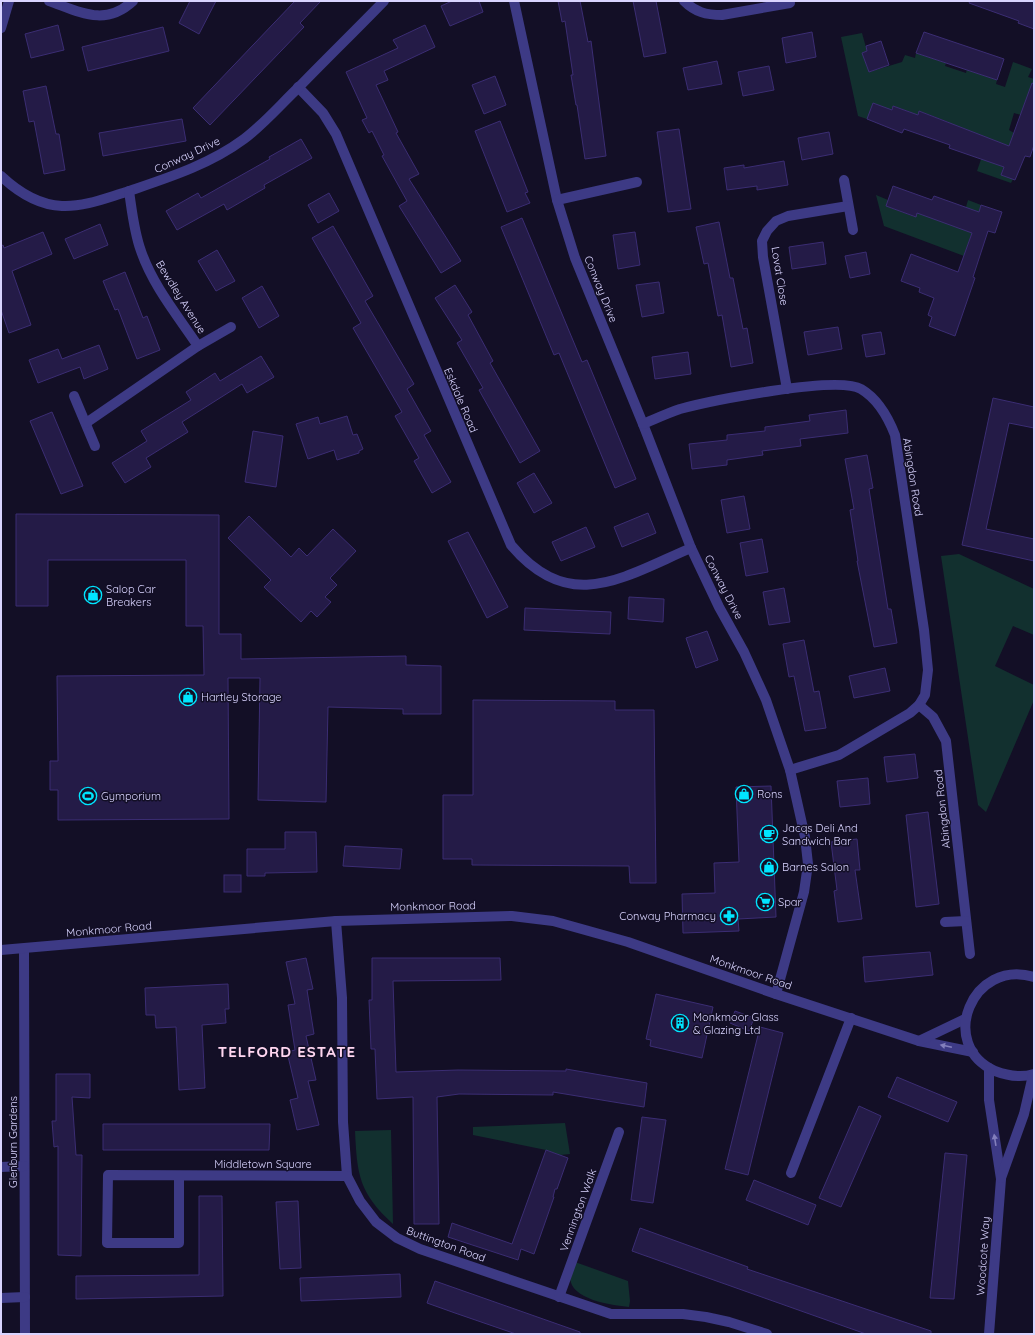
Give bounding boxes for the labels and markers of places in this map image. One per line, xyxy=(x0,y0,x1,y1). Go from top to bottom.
place label: Salop Car Breakers xyxy=(106,582,156,609)
shop icon: Salop Car Breakers xyxy=(83,585,103,605)
shop icon: Hartley Storage xyxy=(178,687,198,707)
place label: Hartley Storage xyxy=(201,690,282,704)
shop icon: Rons xyxy=(734,784,754,804)
sports icon: Gymporium xyxy=(78,786,98,806)
place label: Rons xyxy=(757,787,782,801)
place label: Gymporium xyxy=(101,789,161,803)
place label: Jacqs Deli And Sandwich Bar xyxy=(782,821,858,848)
cafe icon: Jacqs Deli And Sandwich Bar xyxy=(759,824,779,844)
shop icon: Barnes Salon xyxy=(759,857,779,877)
place label: Barnes Salon xyxy=(782,860,849,874)
supermarket icon: Spar xyxy=(755,892,775,912)
place label: Spar xyxy=(778,895,803,909)
pharmacy icon: Conway Pharmacy xyxy=(719,906,739,926)
place label: Conway Pharmacy xyxy=(619,909,716,923)
place label: Monkmoor Glass & Glazing Ltd xyxy=(693,1010,779,1037)
building icon: Monkmoor Glass & Glazing Ltd xyxy=(670,1013,690,1033)

